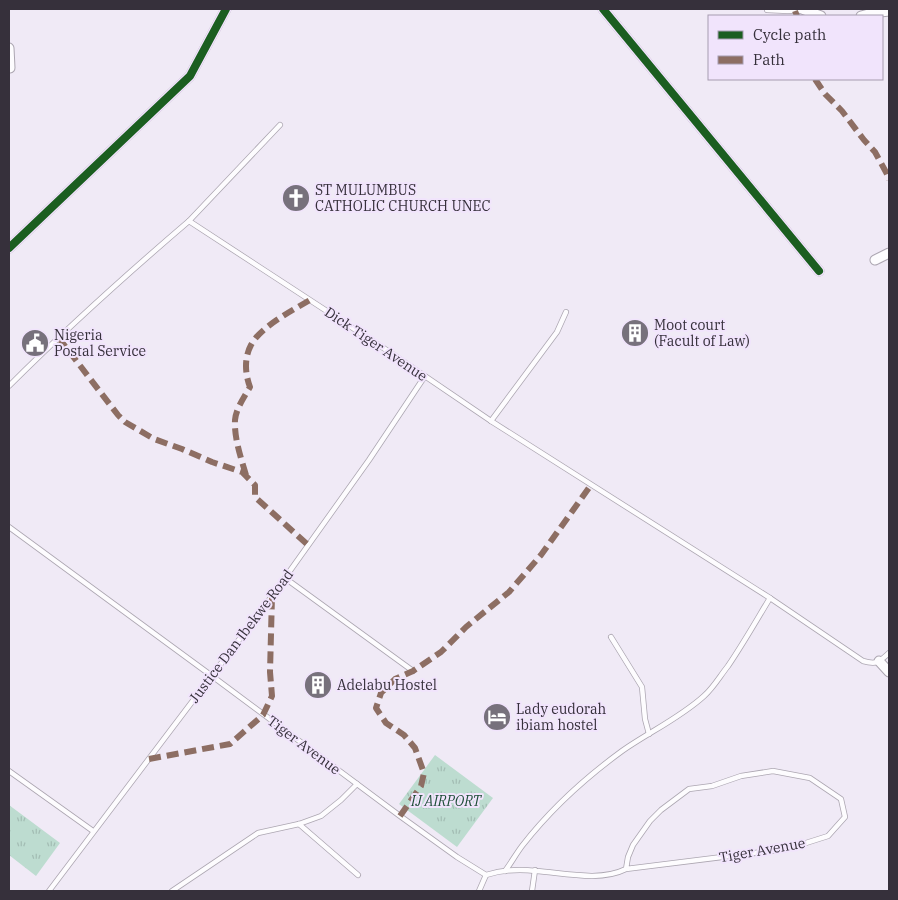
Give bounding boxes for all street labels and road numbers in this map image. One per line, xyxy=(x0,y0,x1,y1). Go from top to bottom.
street label: Dick Tiger Avenue xyxy=(321,303,431,385)
street label: Justice Dan Ibekwe Road xyxy=(185,565,297,706)
street label: Tiger Avenue xyxy=(264,712,344,778)
street label: Tiger Avenue xyxy=(717,834,807,866)

